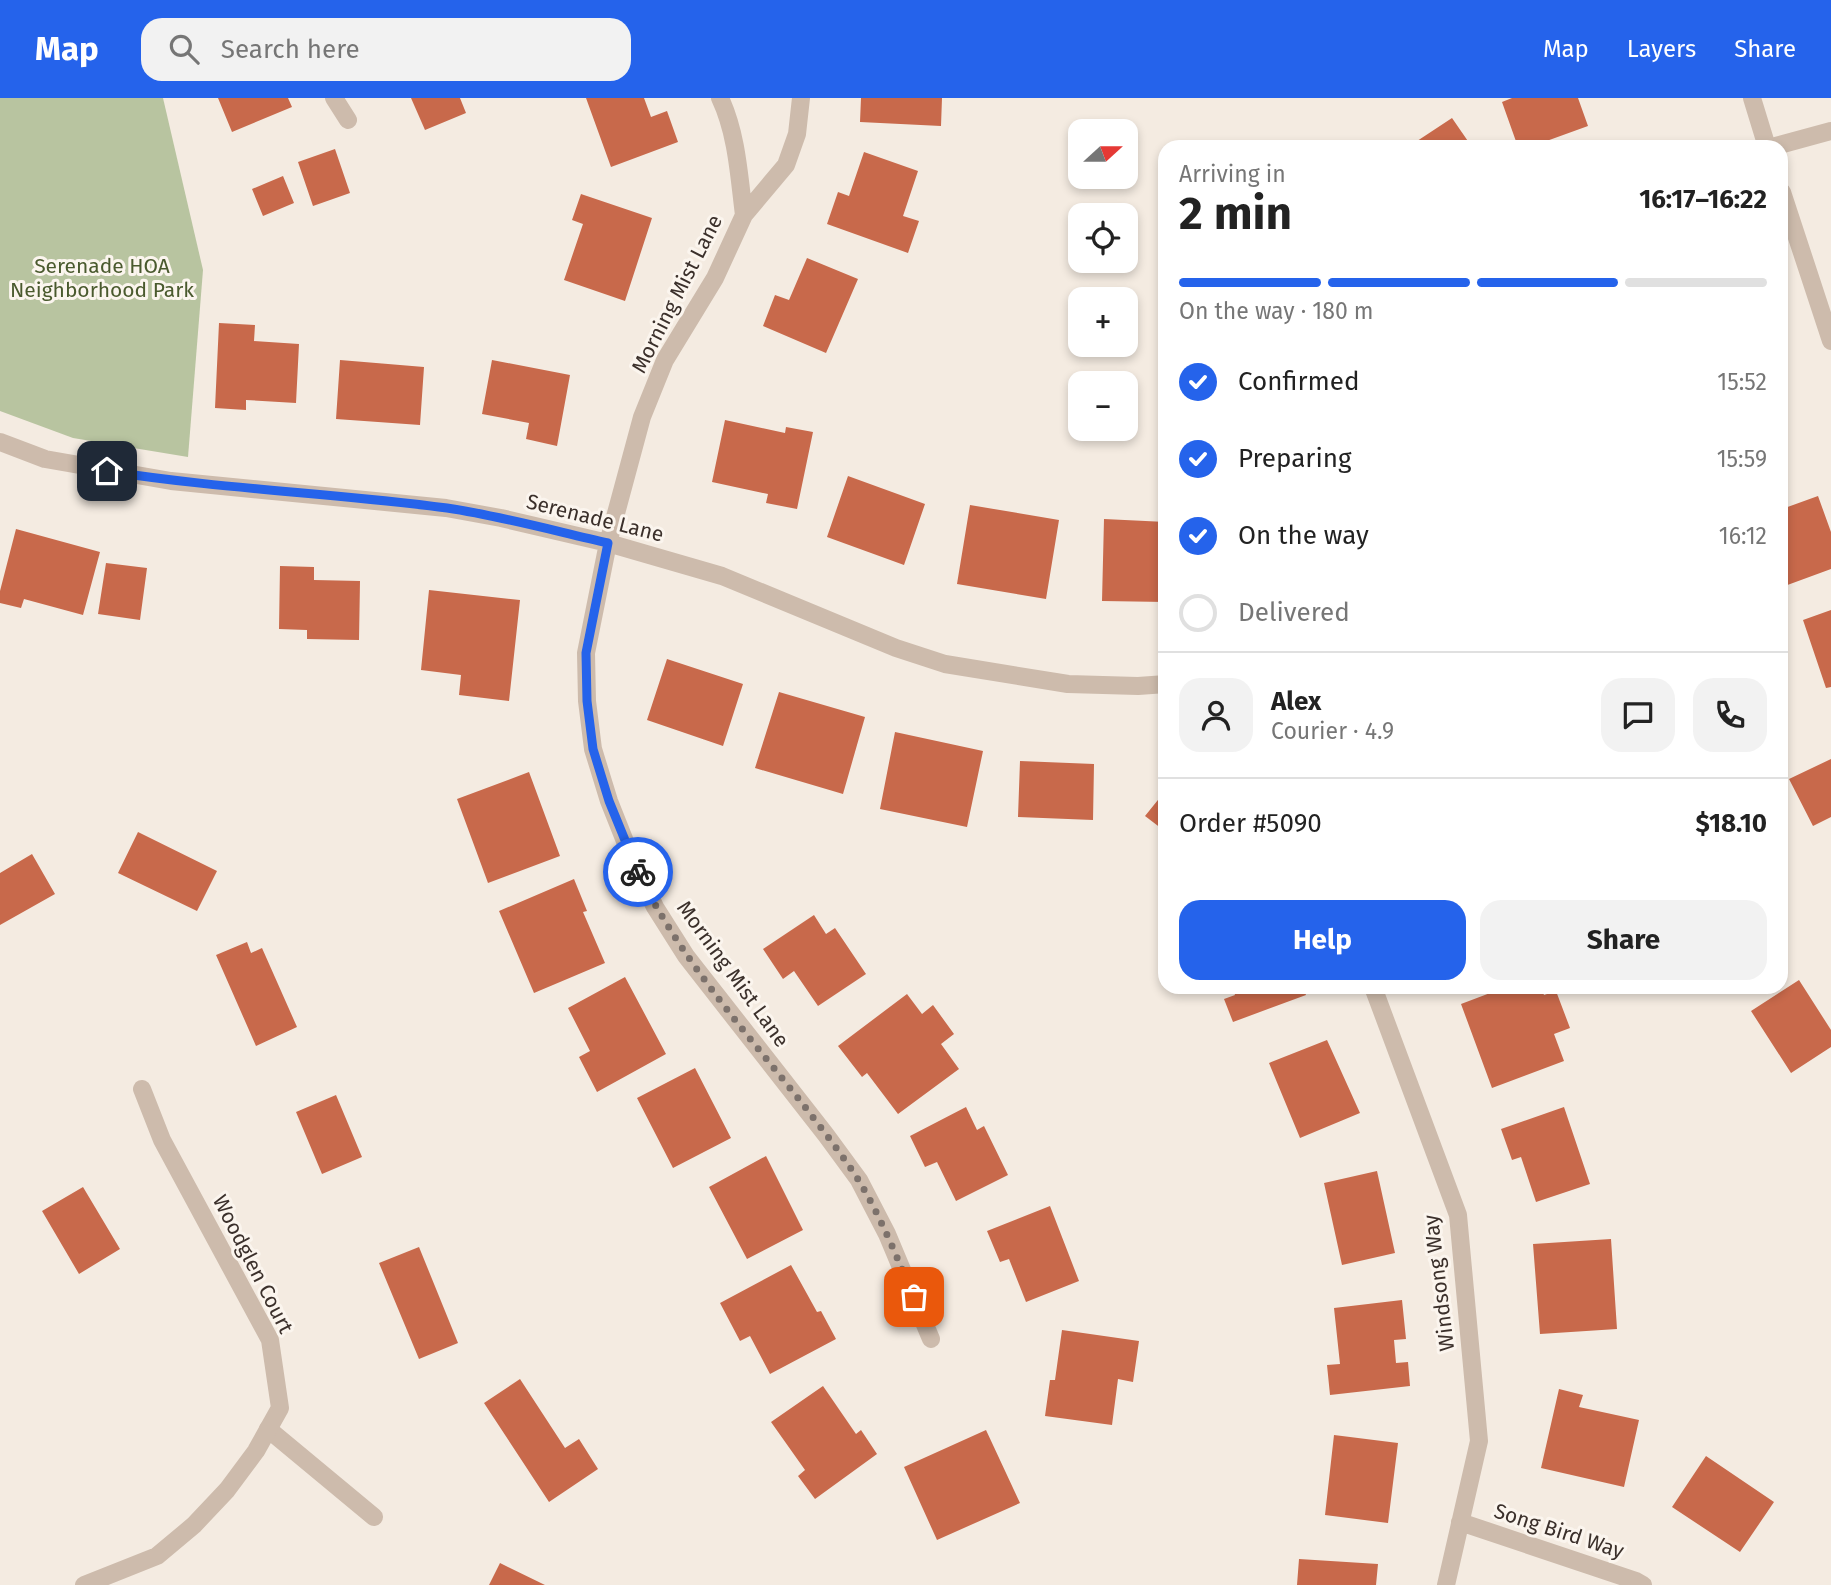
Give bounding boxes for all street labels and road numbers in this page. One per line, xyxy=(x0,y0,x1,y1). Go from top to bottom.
street label: Morning Mist Lane xyxy=(626,210,728,378)
street label: Serenade Lane xyxy=(524,488,666,548)
street label: Morning Mist Lane xyxy=(671,896,795,1052)
street label: Woodglen Court xyxy=(207,1190,299,1338)
street label: Windsong Way xyxy=(1418,1213,1460,1353)
street label: Song Bird Way xyxy=(1491,1498,1628,1564)

